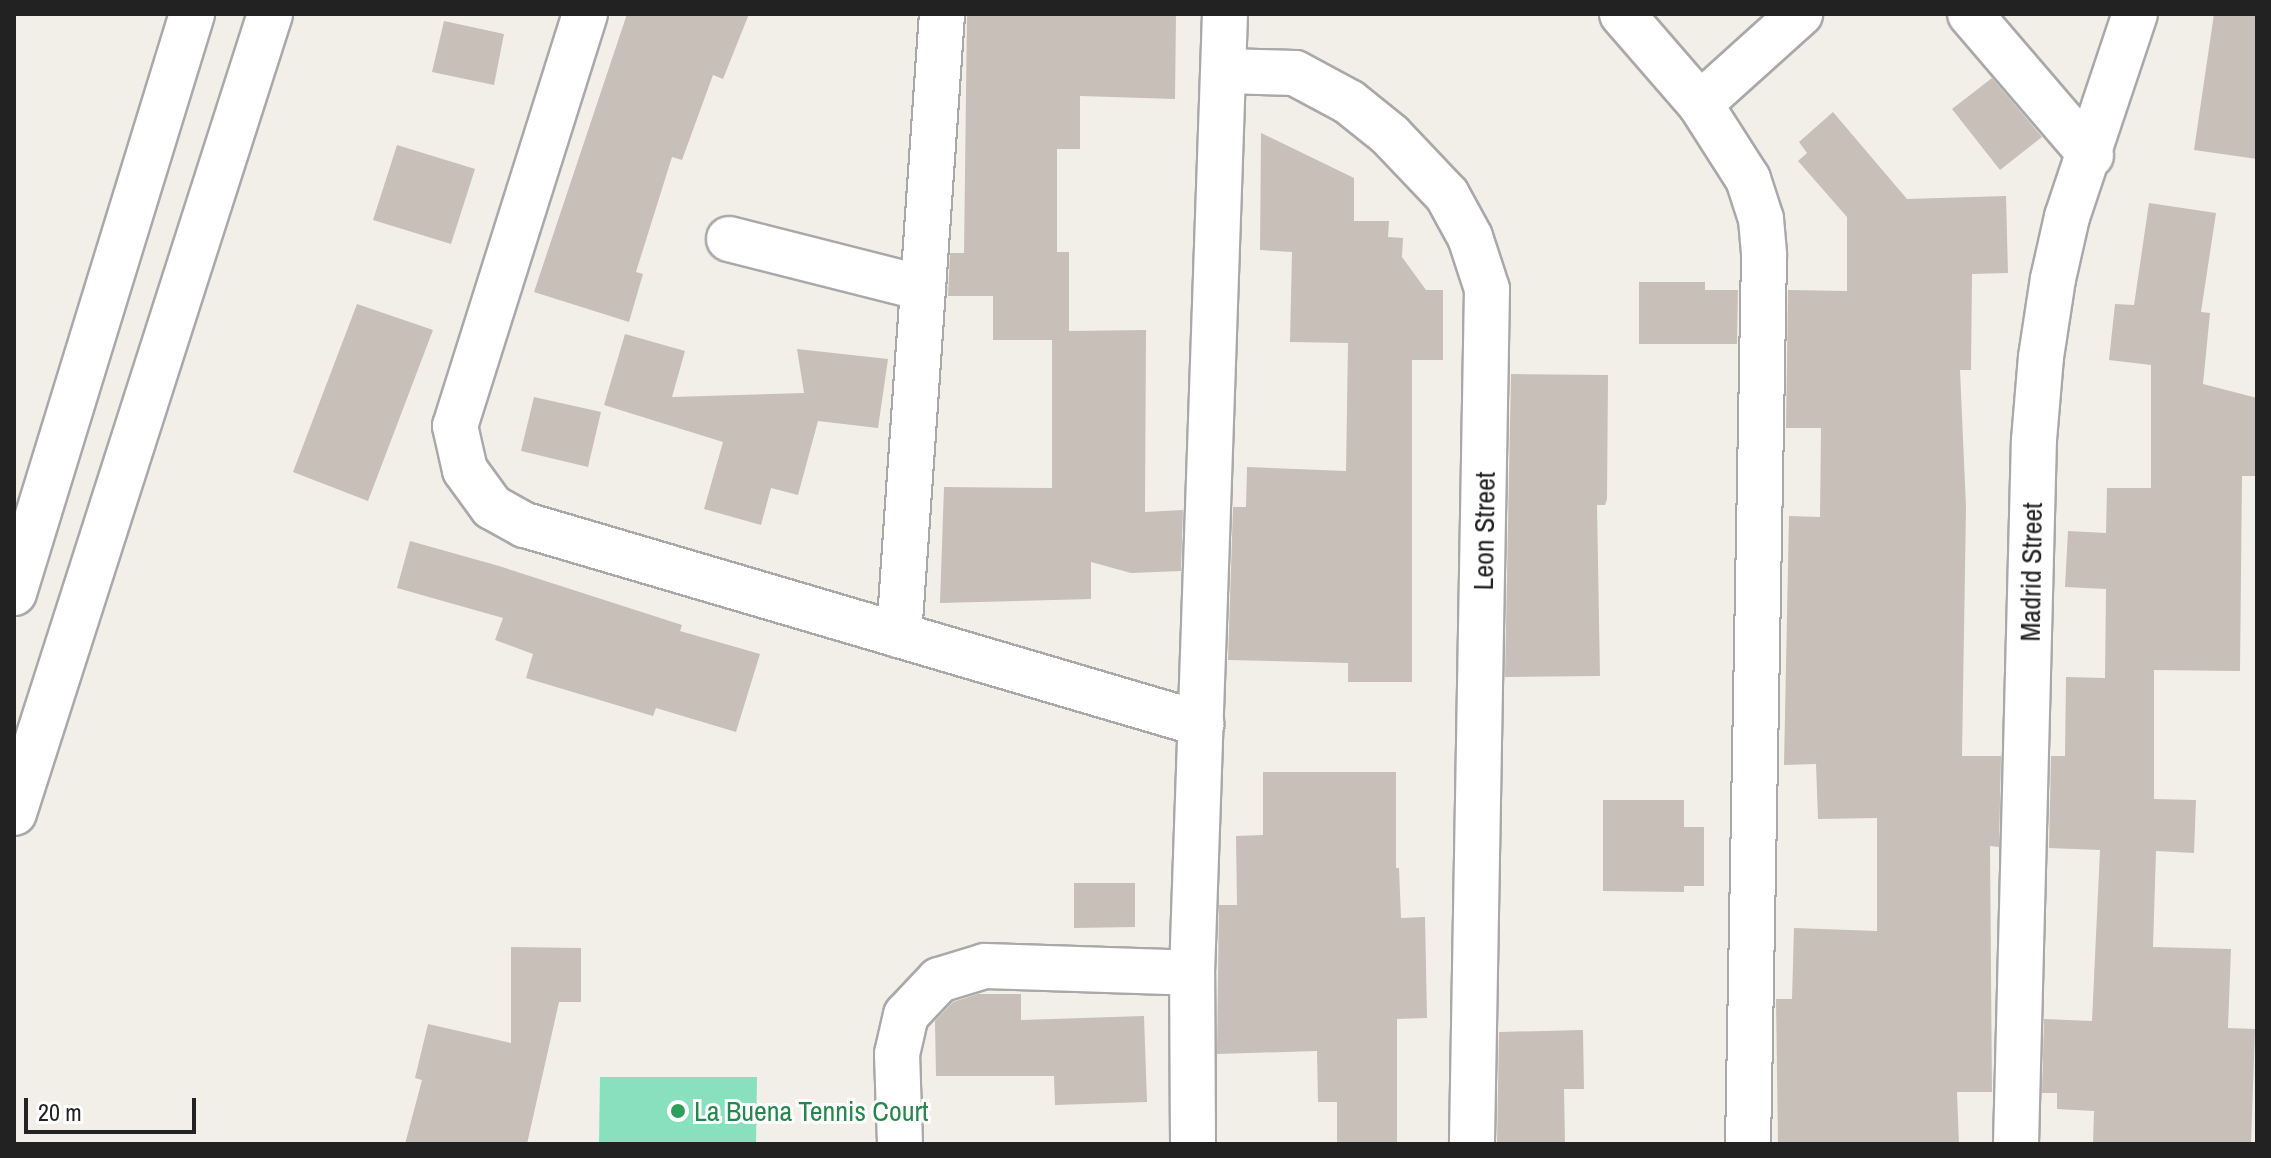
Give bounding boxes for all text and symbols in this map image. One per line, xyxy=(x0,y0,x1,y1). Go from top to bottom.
street label: Leon Street xyxy=(1466,471,1502,591)
street label: Madrid Street xyxy=(2013,502,2049,642)
scale bar xyxy=(28,1082,200,1132)
place label: La Buena Tennis Court xyxy=(694,1094,929,1128)
text: 20 m xyxy=(38,1096,82,1128)
marker: La Buena Tennis Court xyxy=(669,1102,687,1120)

